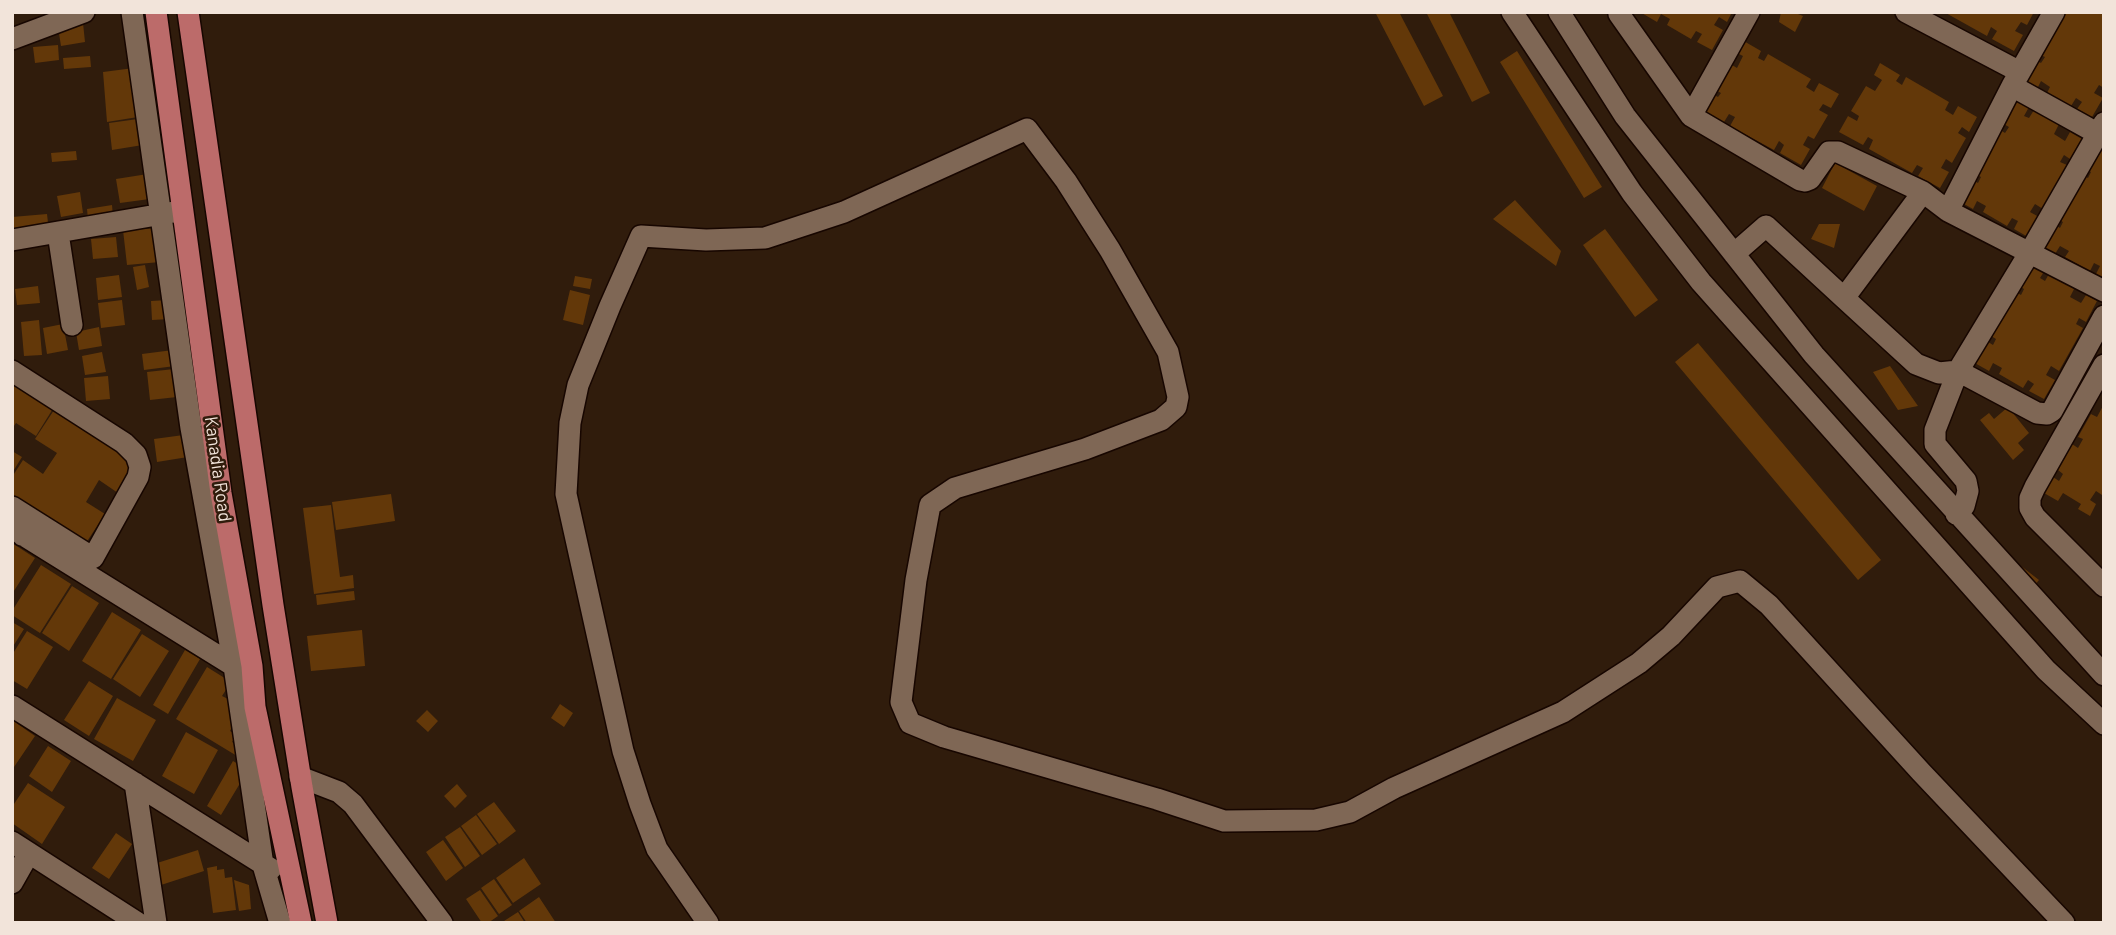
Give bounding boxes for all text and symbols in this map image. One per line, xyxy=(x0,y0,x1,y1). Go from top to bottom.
street label: Kanadia Road xyxy=(200,415,236,523)

